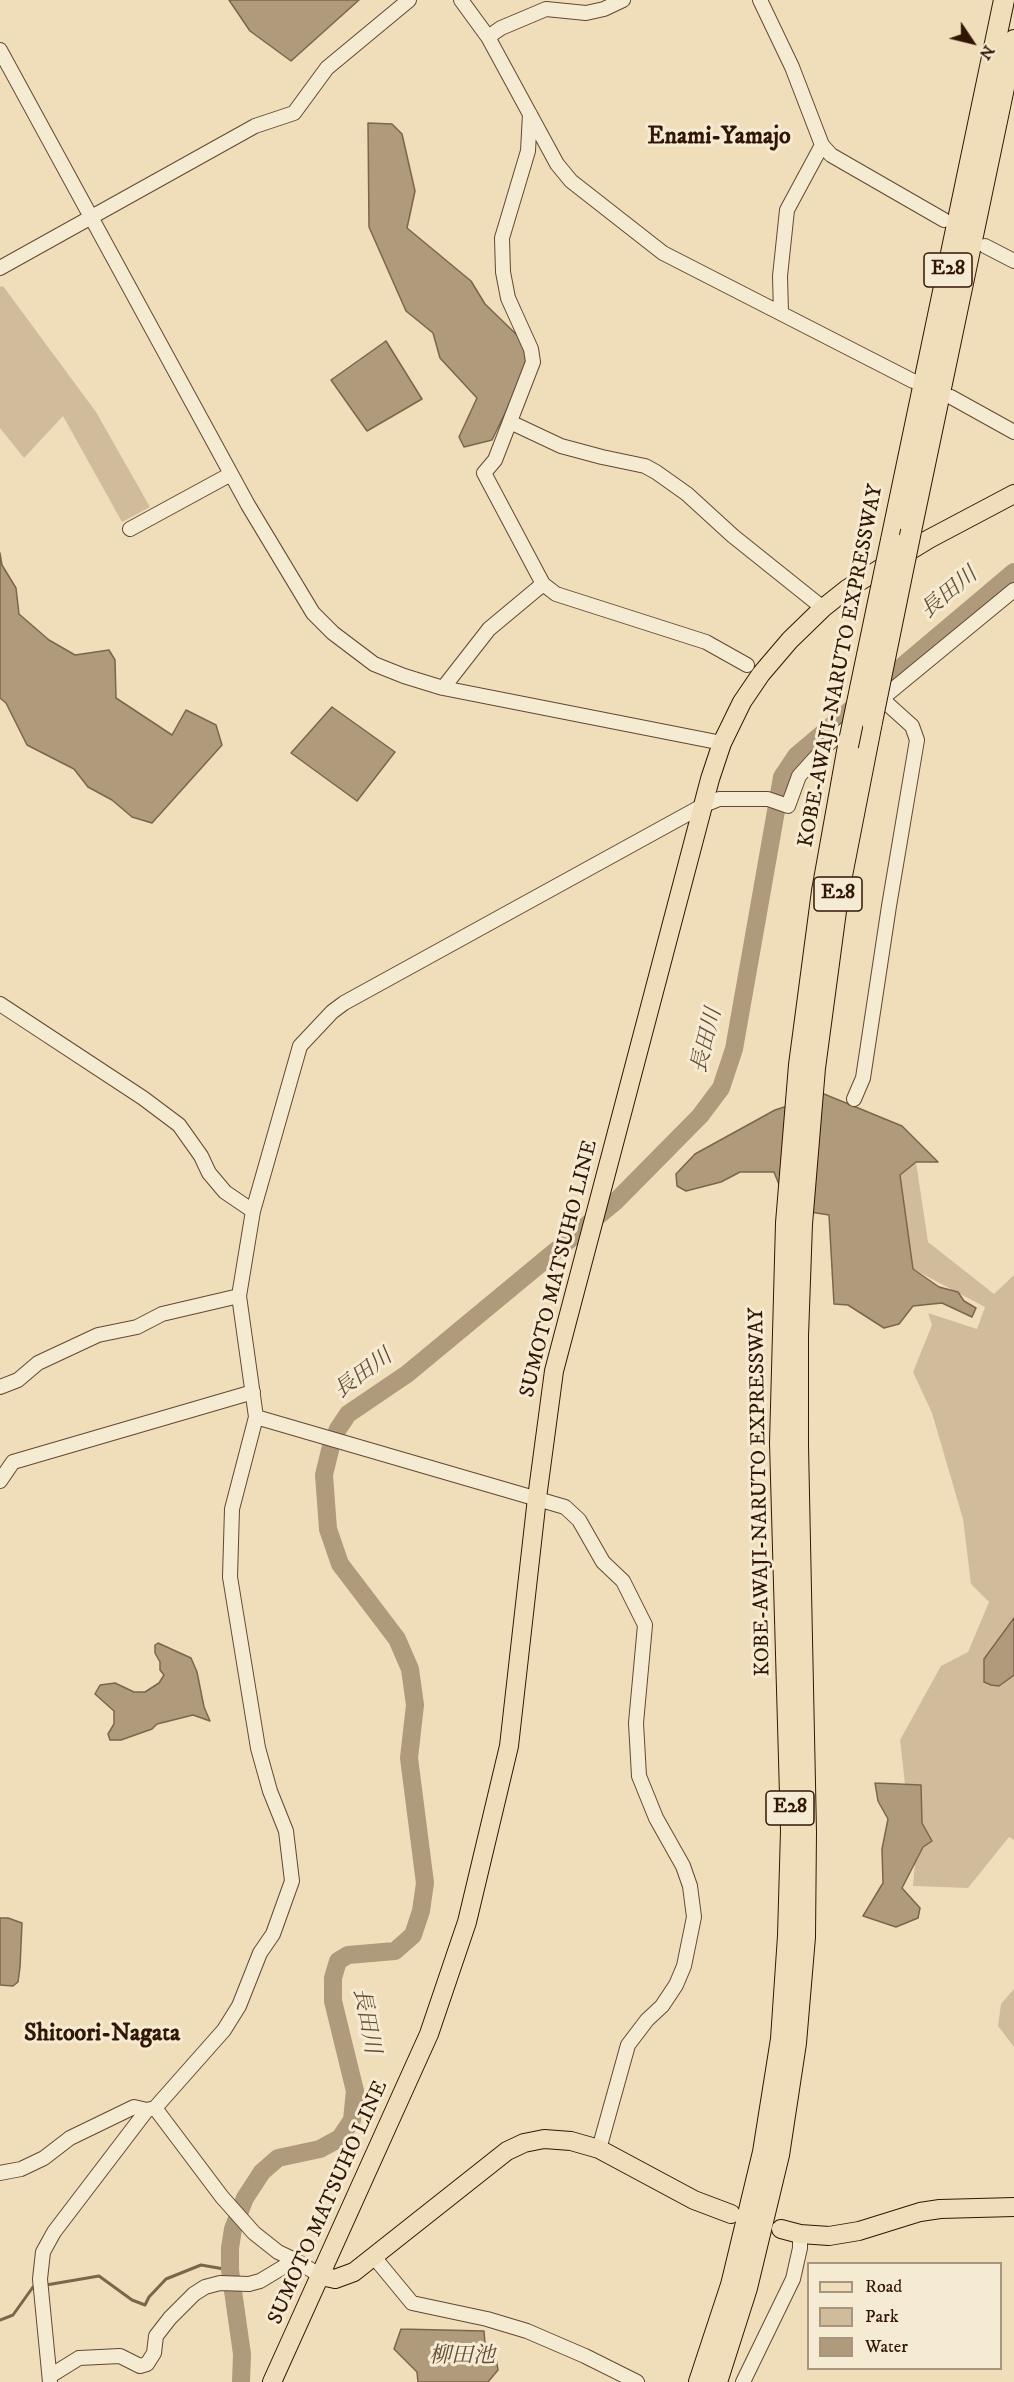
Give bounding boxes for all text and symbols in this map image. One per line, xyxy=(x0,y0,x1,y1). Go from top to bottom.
north arrow xyxy=(942,12,1002,72)
text: N xyxy=(975,41,999,63)
district label: Enami-Yamajo xyxy=(647,124,791,152)
road number: E28 xyxy=(924,253,972,287)
street label: KOBE-AWAJI-NARUTO EXPRESSWAY xyxy=(794,483,890,849)
water label: 長田川 xyxy=(916,563,984,625)
road number: E28 xyxy=(814,877,862,911)
water label: 長田川 xyxy=(687,1006,729,1076)
street label: SUMOTO MATSUHO LINE xyxy=(516,1138,604,1400)
street label: KOBE-AWAJI-NARUTO EXPRESSWAY xyxy=(745,1307,777,1677)
water label: 長田川 xyxy=(330,1345,398,1405)
road number: E28 xyxy=(766,1791,814,1825)
water label: 長田川 xyxy=(346,1986,384,2056)
district label: Shitoori-Nagata xyxy=(24,2021,180,2049)
street label: SUMOTO MATSUHO LINE xyxy=(264,2077,394,2329)
legend xyxy=(807,2262,1002,2370)
text: Road xyxy=(865,2276,902,2298)
text: Park xyxy=(865,2306,899,2328)
text: Water xyxy=(865,2336,908,2358)
water label: 柳田池 xyxy=(429,2344,495,2370)

